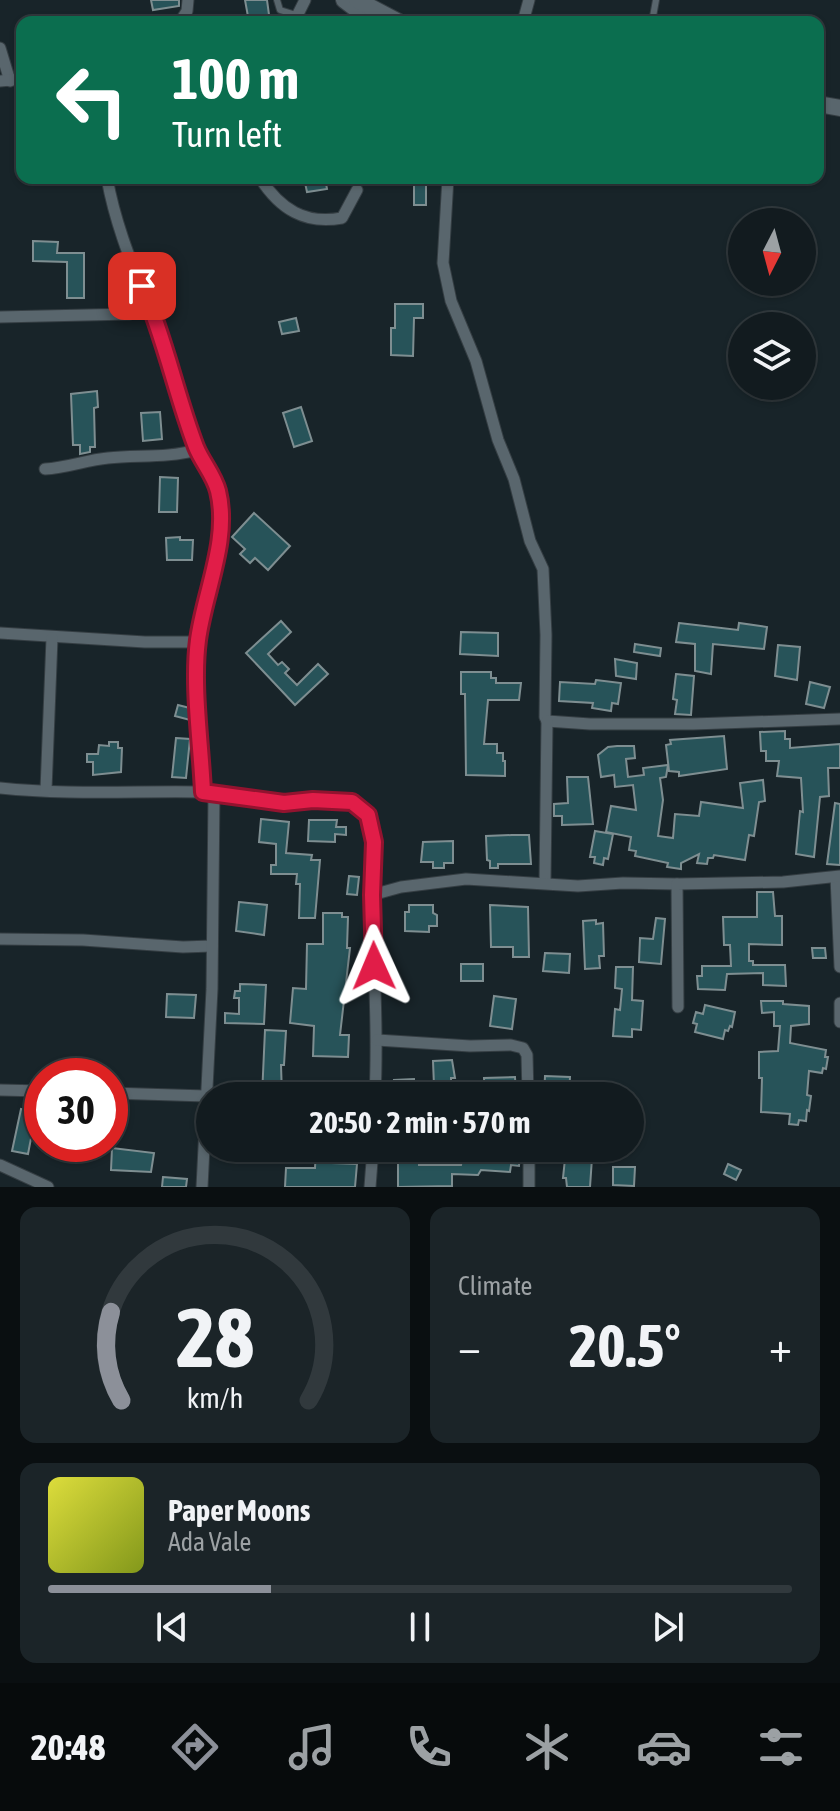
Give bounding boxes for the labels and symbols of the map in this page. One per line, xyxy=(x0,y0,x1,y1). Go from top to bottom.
north arrow xyxy=(728,208,816,296)
pin xyxy=(108,252,176,320)
position arrow xyxy=(332,924,416,1008)
speed limit sign: 30 xyxy=(24,1058,128,1162)

